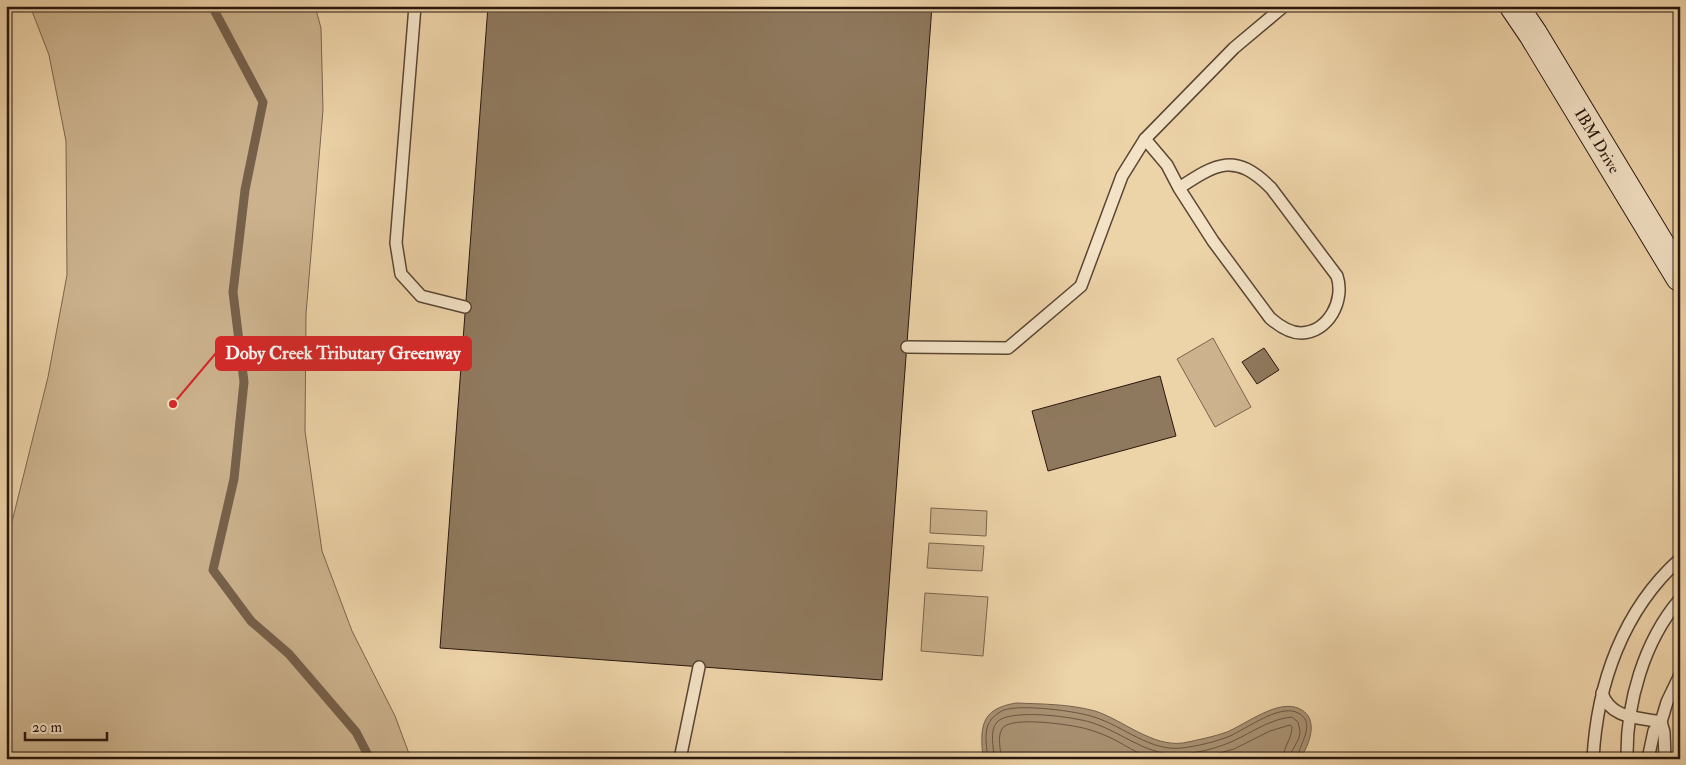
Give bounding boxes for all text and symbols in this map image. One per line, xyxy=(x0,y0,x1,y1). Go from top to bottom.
street label: IBM Drive xyxy=(1570,105,1624,177)
callout: Doby Creek Tributary Greenway xyxy=(216,337,471,370)
text: Doby Creek Tributary Greenway xyxy=(225,342,462,365)
scale bar xyxy=(25,710,108,742)
text: 20 m xyxy=(32,718,62,737)

